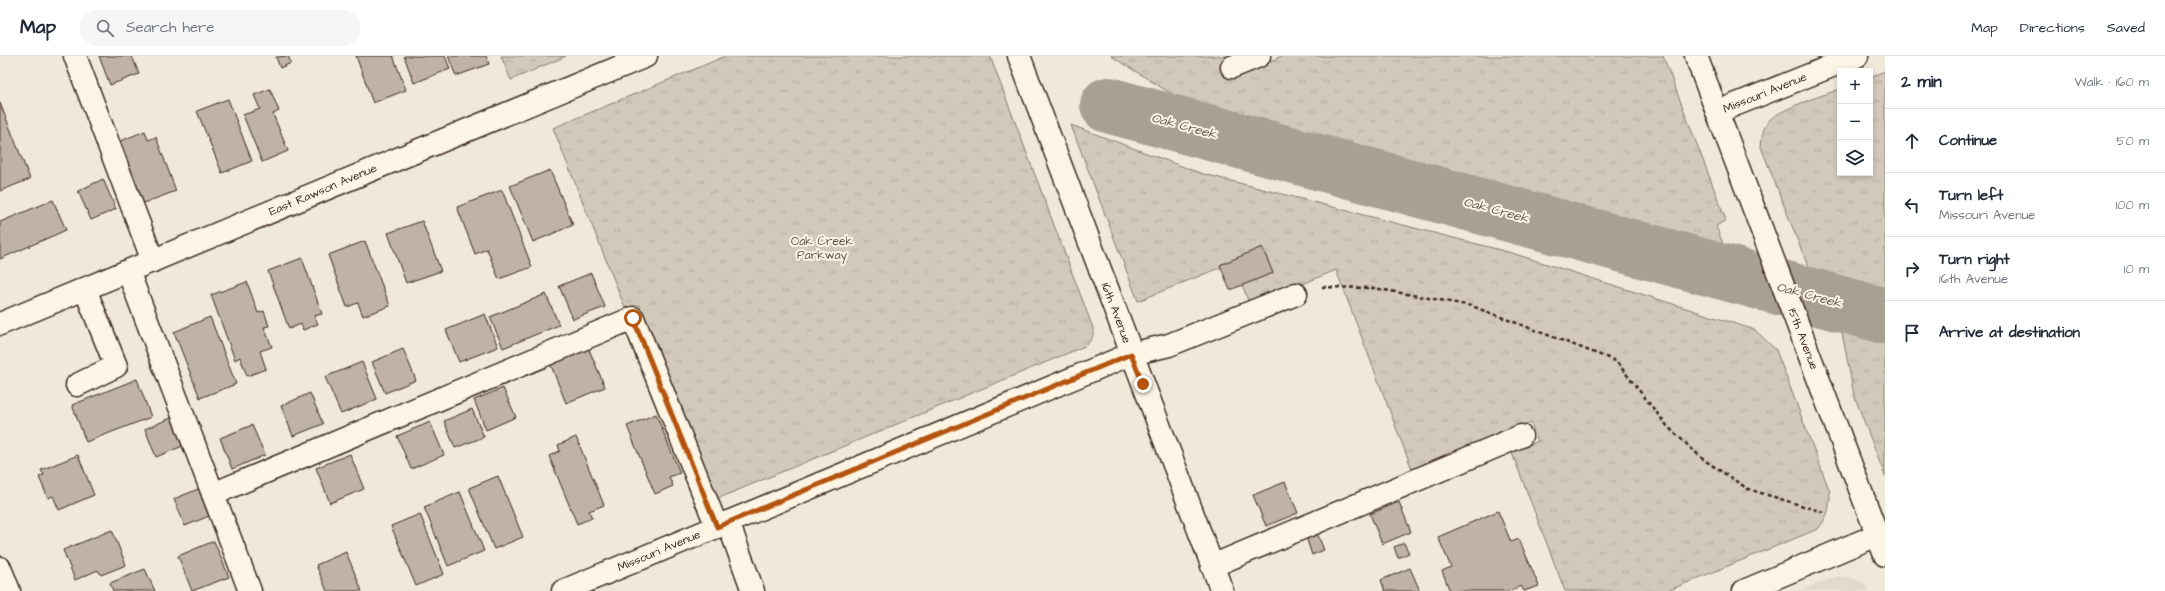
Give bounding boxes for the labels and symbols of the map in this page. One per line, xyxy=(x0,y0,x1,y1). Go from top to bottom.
street label: Missouri Avenue xyxy=(1721,68,1810,118)
water label: Oak Creek xyxy=(1149,109,1220,144)
street label: East Rawson Avenue xyxy=(266,159,380,220)
water label: Oak Creek xyxy=(1461,193,1532,228)
park label: Oak Creek Parkway xyxy=(791,233,854,265)
water label: Oak Creek xyxy=(1774,278,1845,313)
street label: 16th Avenue xyxy=(1097,280,1136,346)
street label: 15th Avenue xyxy=(1783,306,1823,373)
route start xyxy=(624,309,642,327)
route end xyxy=(1134,375,1152,393)
street label: Missouri Avenue xyxy=(615,526,704,576)

